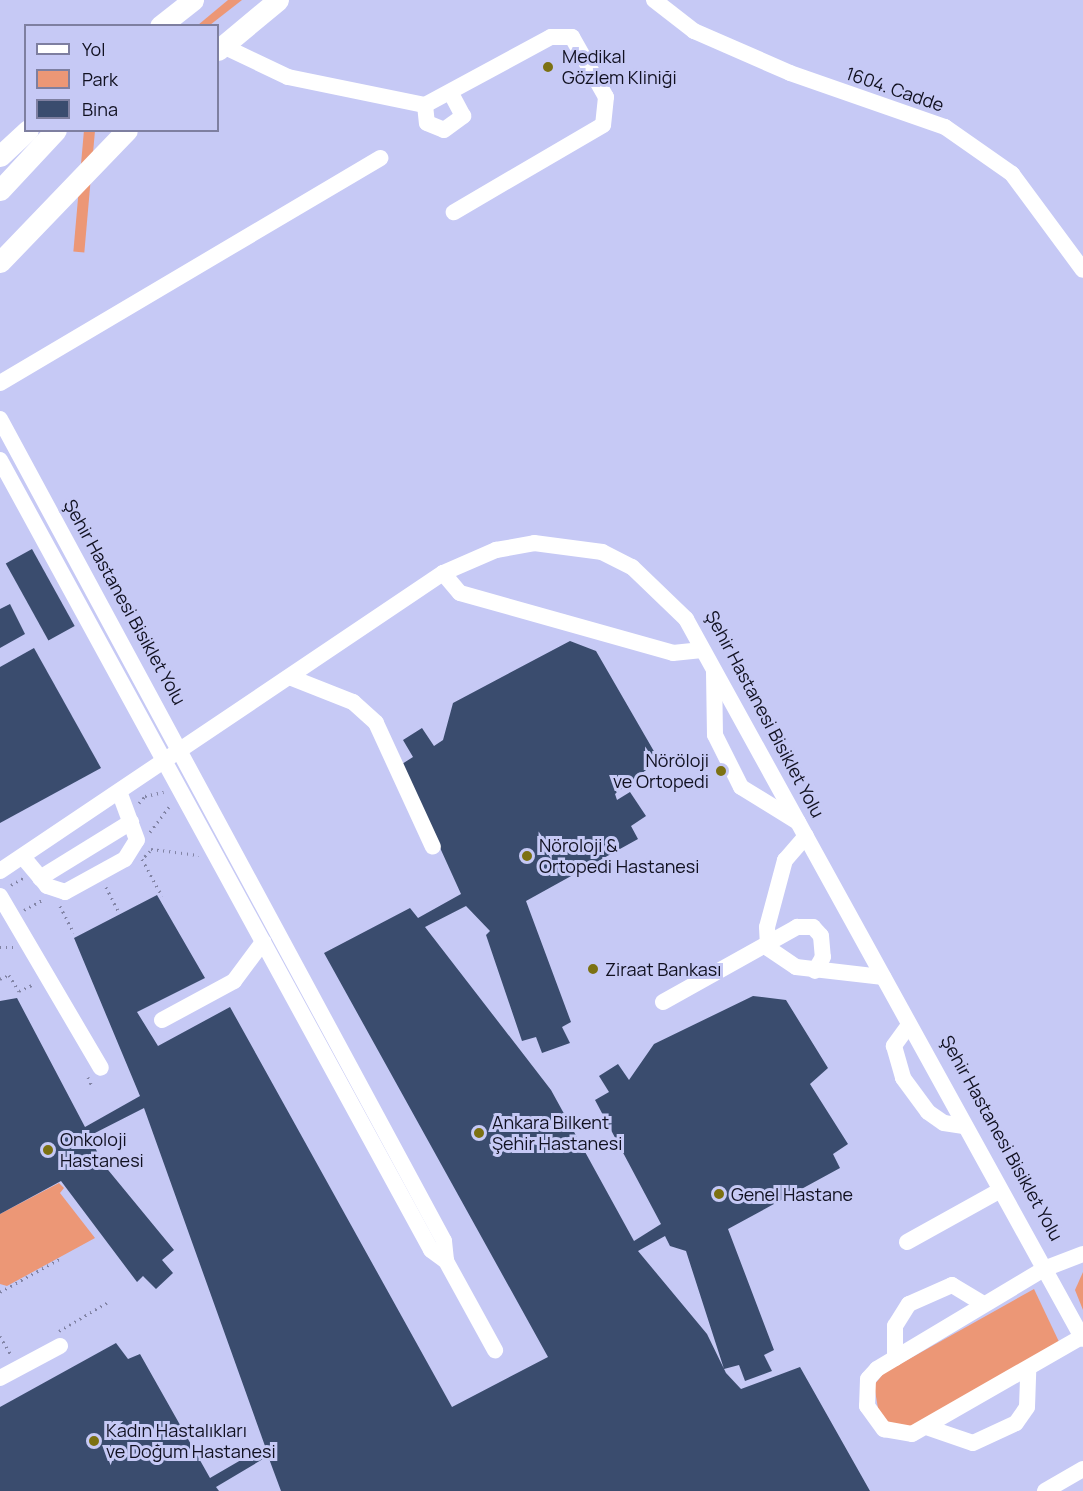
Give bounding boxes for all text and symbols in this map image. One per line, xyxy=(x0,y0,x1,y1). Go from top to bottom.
legend xyxy=(24,24,219,132)
text: Yol xyxy=(82,37,105,61)
place label: Medikal Gözlem Kliniği xyxy=(562,46,677,88)
marker: Medikal Gözlem Kliniği xyxy=(539,58,557,76)
street label: 1604. Cadde xyxy=(843,62,947,116)
text: Park xyxy=(82,67,118,91)
text: Bina xyxy=(82,97,118,121)
street label: Şehir Hastanesi Bisiklet Yolu xyxy=(59,496,191,708)
street label: Şehir Hastanesi Bisiklet Yolu xyxy=(701,607,829,821)
place label: Nöröloji ve Ortopedi xyxy=(613,750,709,792)
marker: Nöröloji ve Ortopedi xyxy=(714,764,728,778)
place label: Nöroloji & Ortopedi Hastanesi xyxy=(539,835,699,878)
marker: Nöroloji & Ortopedi Hastanesi xyxy=(520,849,534,863)
place label: Ziraat Bankası xyxy=(605,958,721,980)
marker: Ziraat Bankası xyxy=(586,962,600,976)
street label: Şehir Hastanesi Bisiklet Yolu xyxy=(936,1032,1068,1244)
place label: Ankara Bilkent Şehir Hastanesi xyxy=(492,1112,622,1154)
marker: Ankara Bilkent Şehir Hastanesi xyxy=(470,1124,488,1142)
place label: Onkoloji Hastanesi xyxy=(60,1129,144,1172)
marker: Onkoloji Hastanesi xyxy=(41,1143,55,1157)
place label: Genel Hastane xyxy=(731,1183,853,1205)
marker: Genel Hastane xyxy=(712,1187,726,1201)
place label: Kadın Hastalıkları ve Doğum Hastanesi xyxy=(106,1420,276,1462)
marker: Kadın Hastalıkları ve Doğum Hastanesi xyxy=(87,1434,101,1448)

